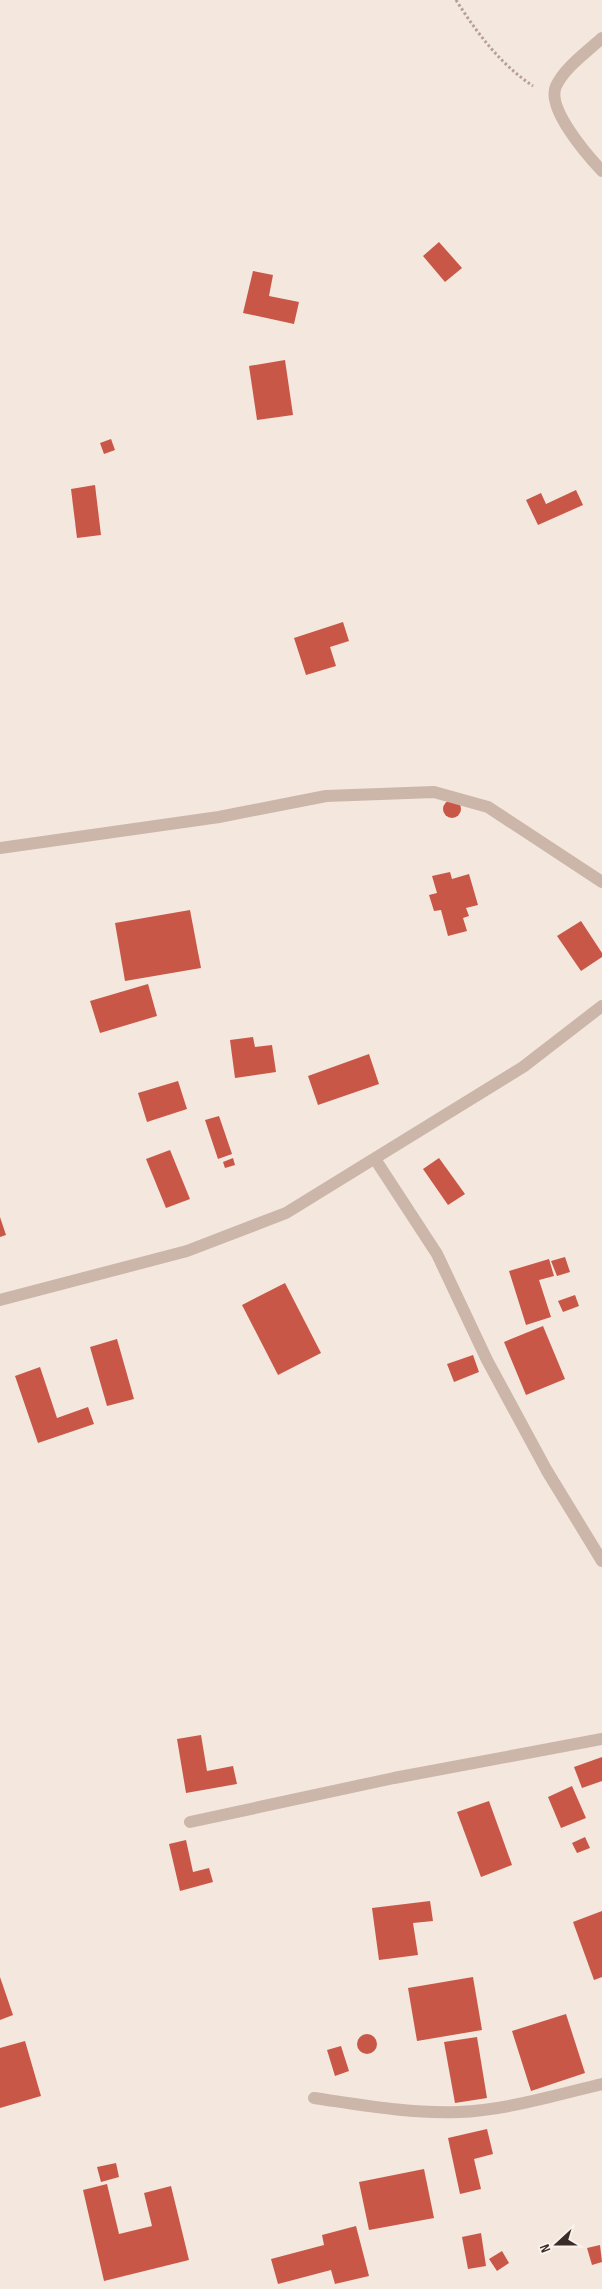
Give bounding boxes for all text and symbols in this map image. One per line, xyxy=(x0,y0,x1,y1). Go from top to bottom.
north arrow xyxy=(532,2219,582,2269)
text: N xyxy=(536,2242,555,2255)

